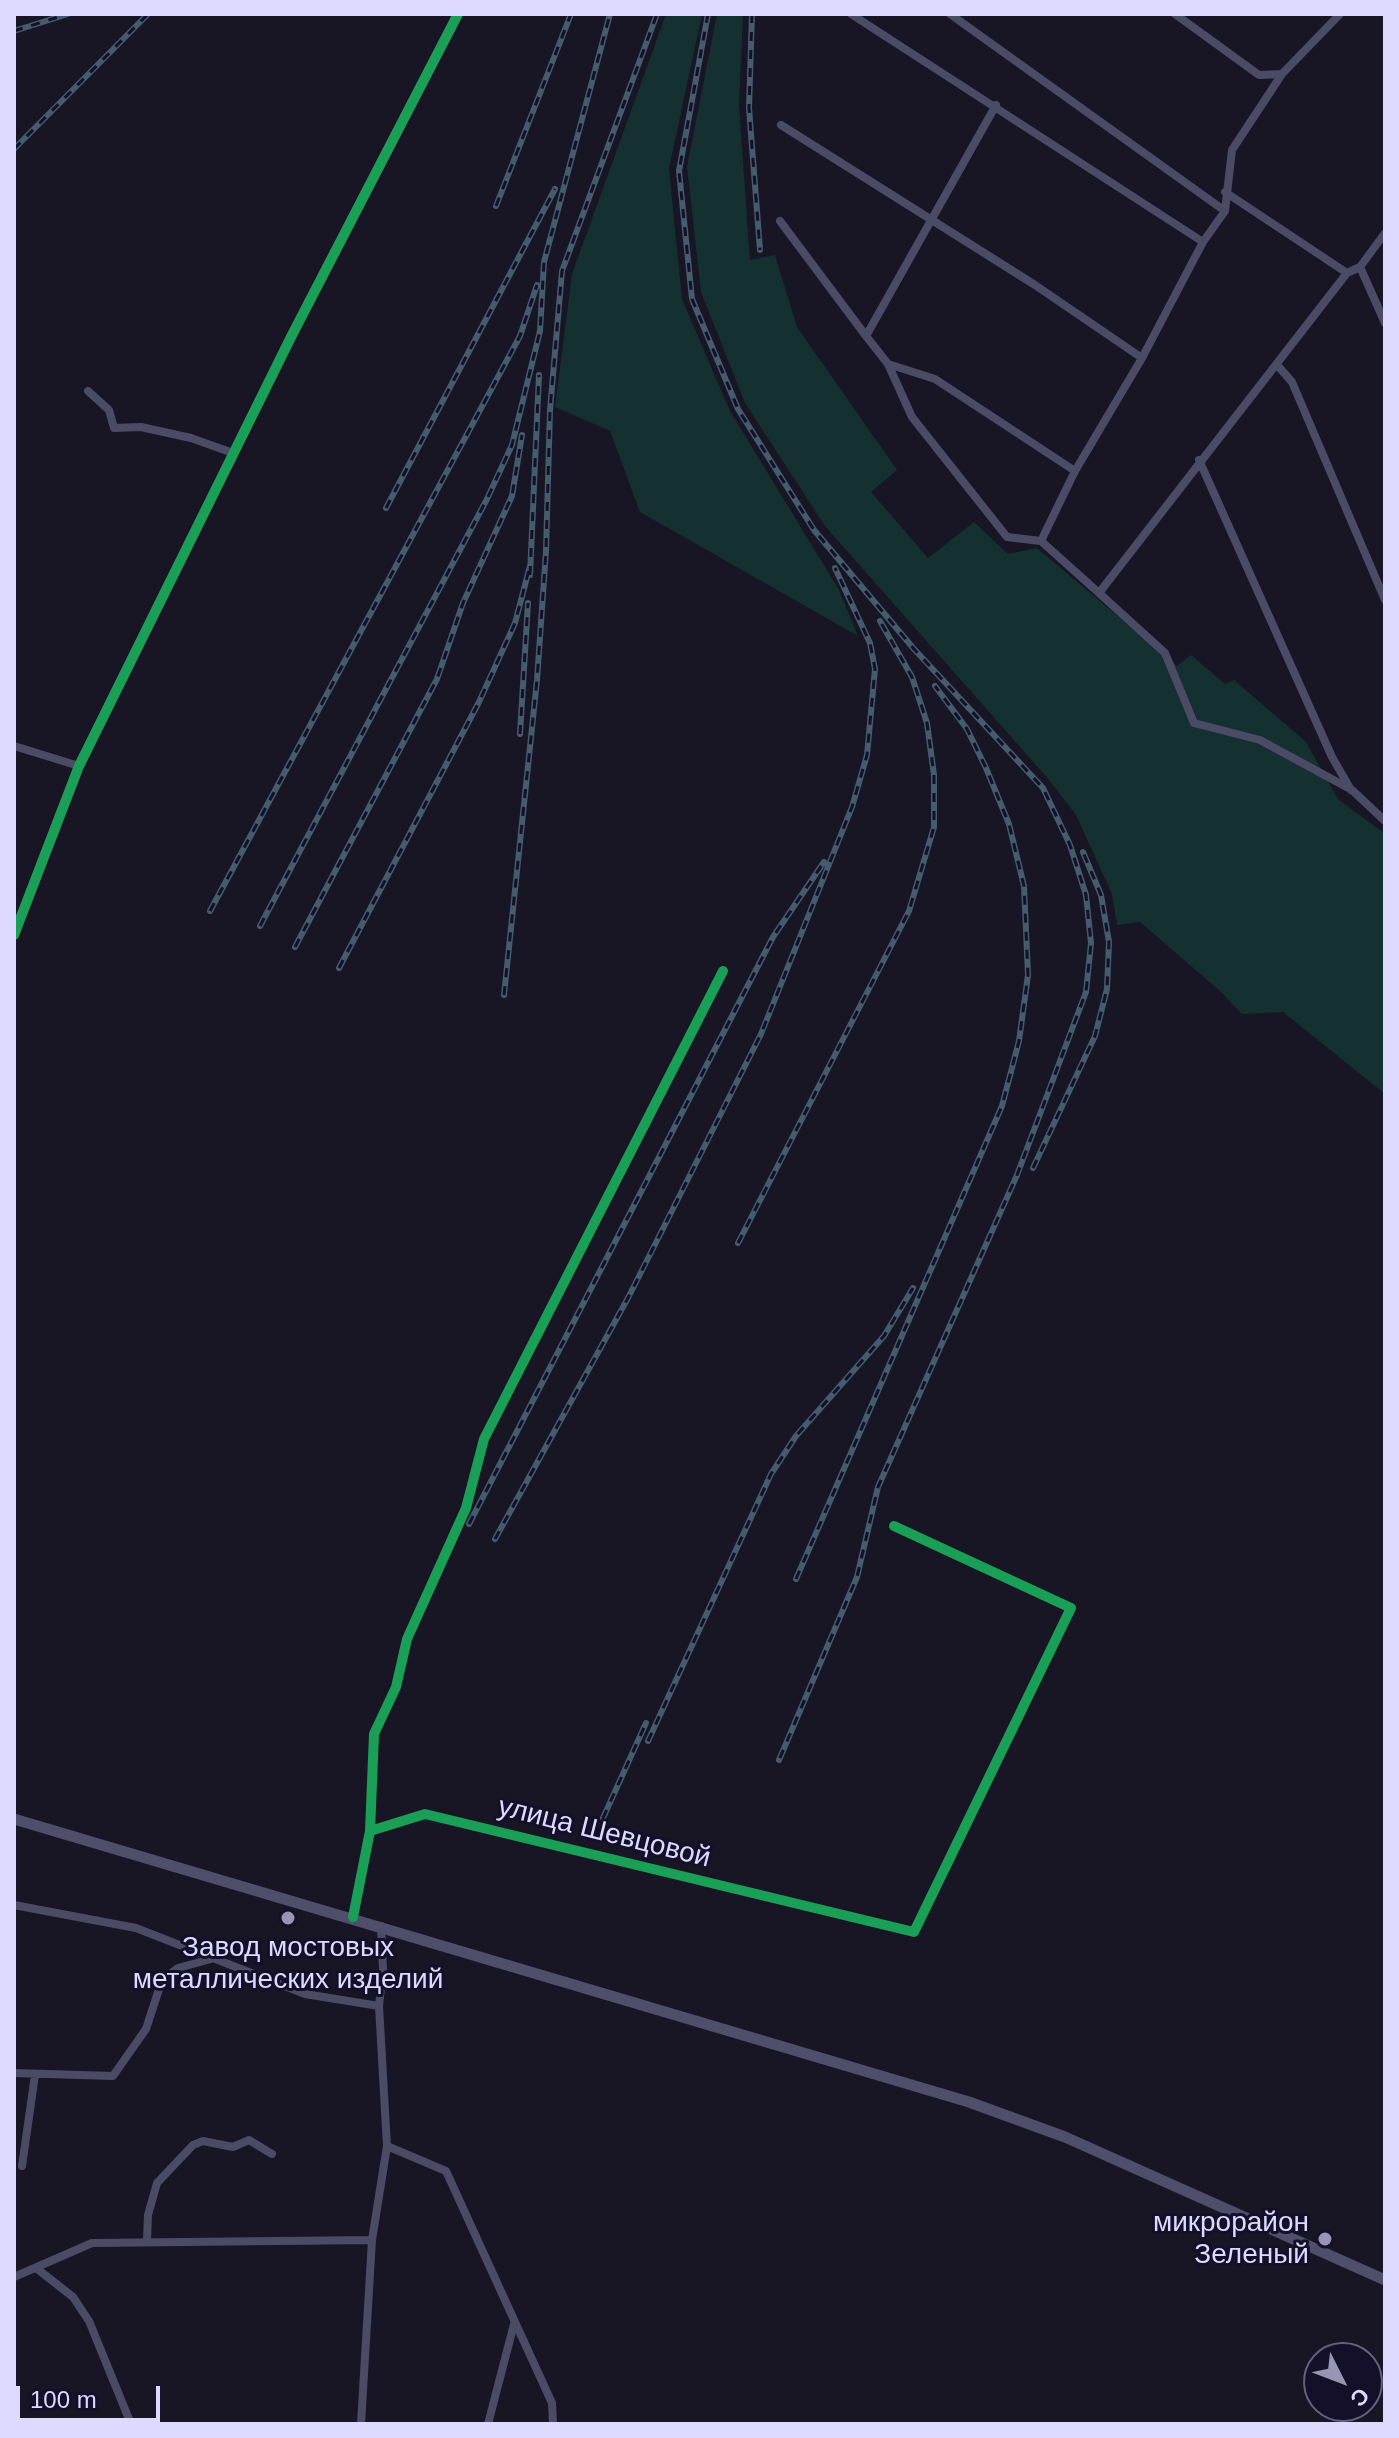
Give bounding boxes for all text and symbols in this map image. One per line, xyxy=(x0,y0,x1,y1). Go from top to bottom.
street label: улица Шевцовой xyxy=(494,1790,714,1876)
marker: Завод мостовых металлических изделий xyxy=(279,1909,297,1927)
place label: Завод мостовых металлических изделий xyxy=(133,1931,443,1997)
place label: микрорайон Зеленый xyxy=(1153,2206,1309,2272)
marker: микрорайон Зеленый xyxy=(1316,2230,1334,2248)
north arrow xyxy=(1303,2342,1383,2422)
scale bar xyxy=(20,2370,164,2420)
text: С xyxy=(1345,2383,1374,2411)
text: 100 m xyxy=(30,2386,97,2413)

